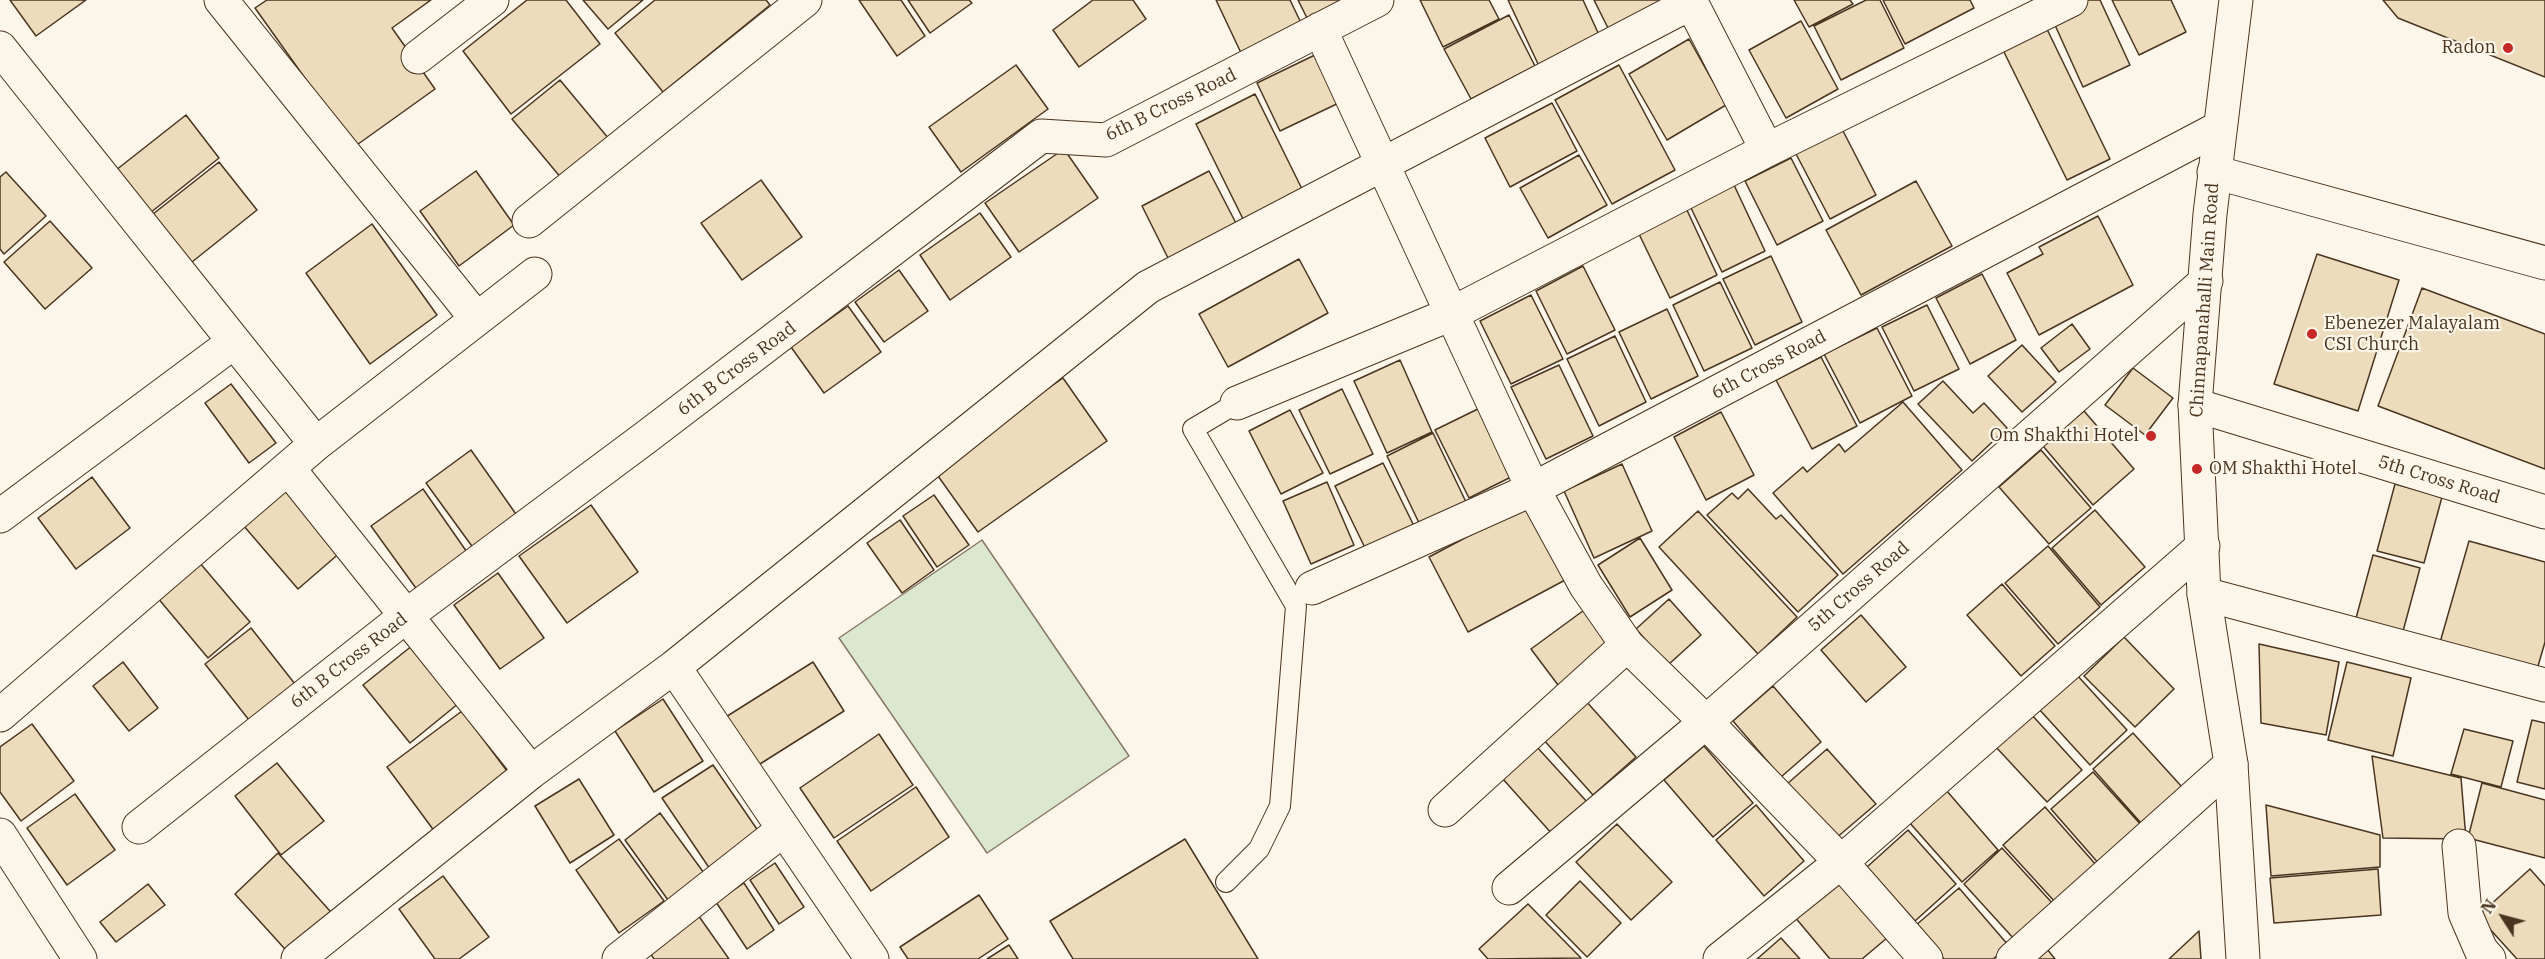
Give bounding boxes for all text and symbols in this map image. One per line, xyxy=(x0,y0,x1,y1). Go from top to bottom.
place label: Radon xyxy=(2441,37,2496,59)
marker: Radon xyxy=(2501,41,2515,55)
street label: 6th B Cross Road xyxy=(1102,64,1240,146)
street label: Chinnapanahalli Main Road xyxy=(2186,182,2224,418)
place label: Ebenezer Malayalam CSI Church xyxy=(2324,313,2500,356)
street label: 6th B Cross Road xyxy=(673,317,801,421)
street label: 6th Cross Road xyxy=(1708,326,1830,404)
marker: Ebenezer Malayalam CSI Church xyxy=(2305,327,2319,341)
place label: Om Shakthi Hotel xyxy=(1990,425,2139,447)
marker: Om Shakthi Hotel xyxy=(2144,429,2158,443)
street label: 5th Cross Road xyxy=(2375,451,2503,509)
place label: OM Shakthi Hotel xyxy=(2209,458,2357,480)
marker: OM Shakthi Hotel xyxy=(2190,462,2204,476)
street label: 5th Cross Road xyxy=(1804,537,1914,637)
street label: 6th B Cross Road xyxy=(286,608,412,714)
north arrow xyxy=(2473,887,2533,947)
text: N xyxy=(2477,895,2500,917)

